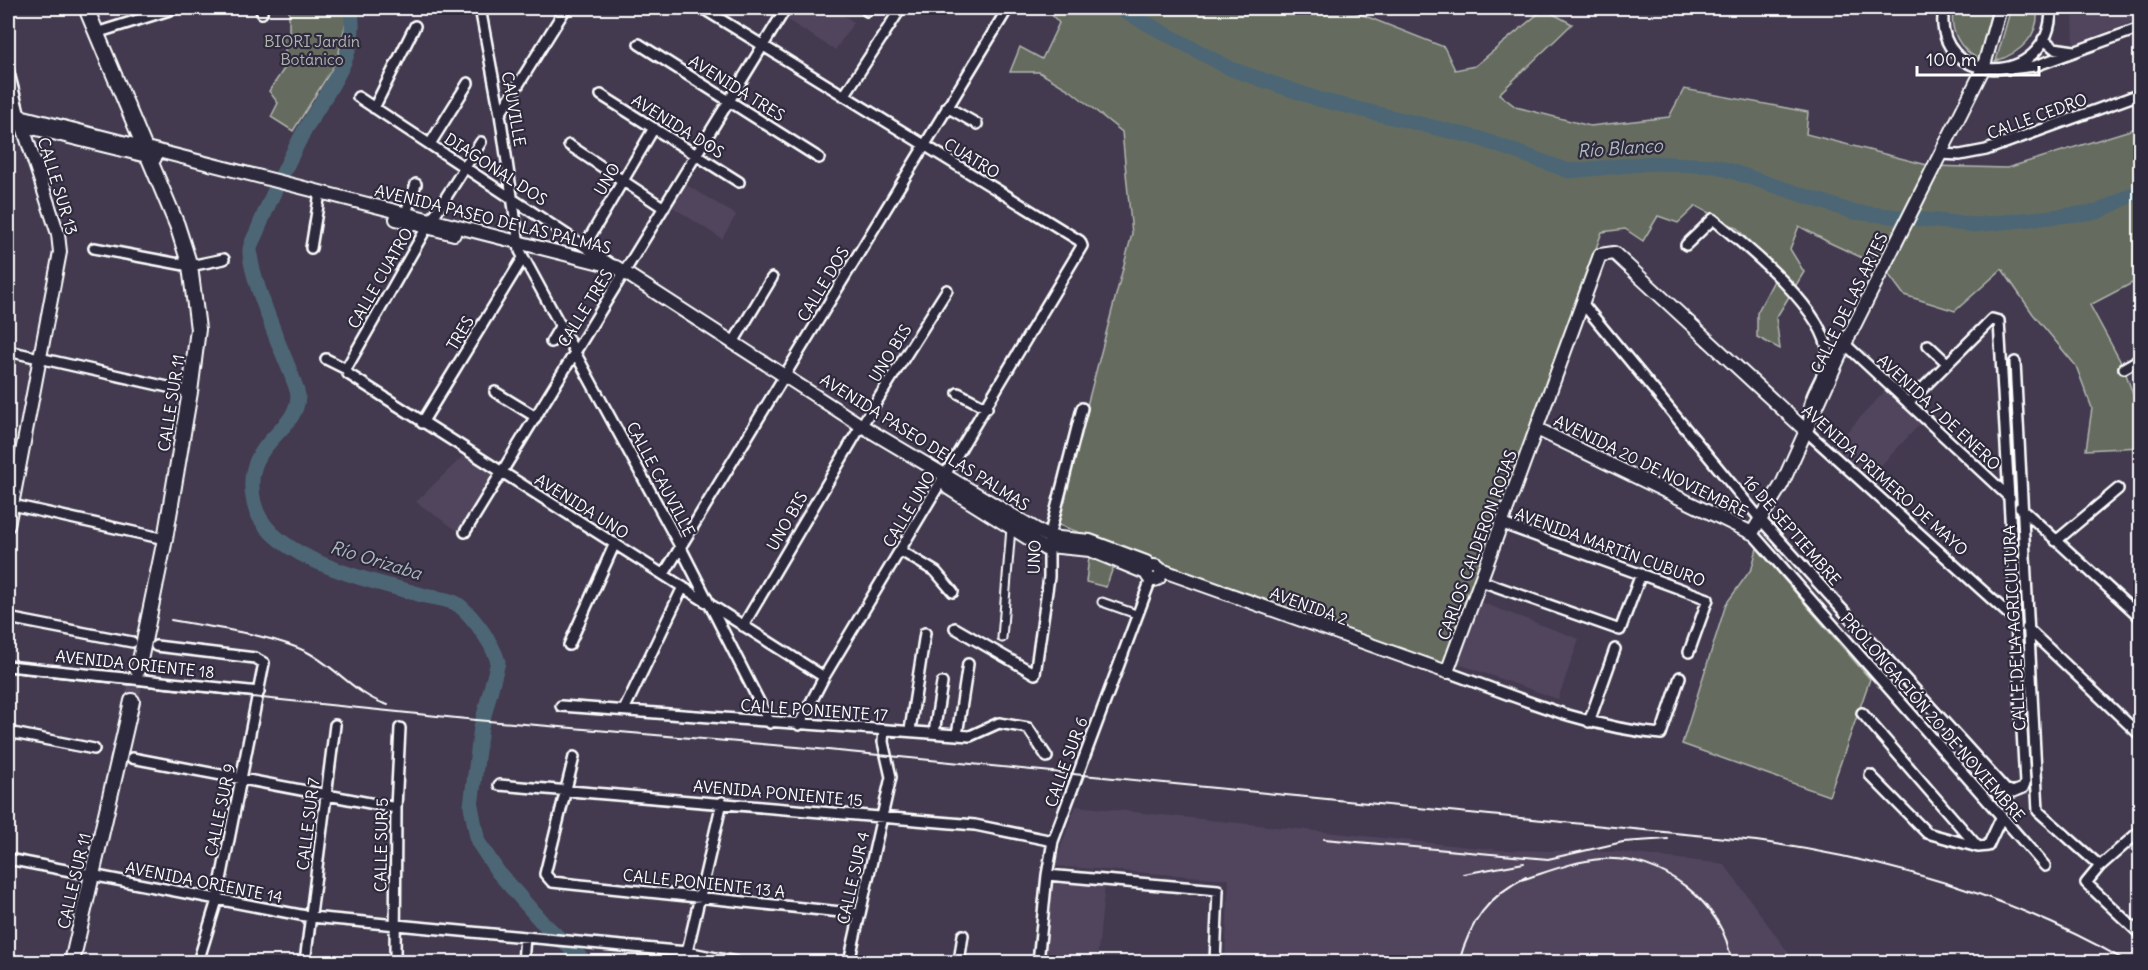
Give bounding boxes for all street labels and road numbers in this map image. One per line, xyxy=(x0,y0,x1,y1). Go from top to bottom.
street label: AVENIDA TRES xyxy=(685,51,789,126)
street label: CAUVILLE xyxy=(498,70,530,148)
street label: CALLE CEDRO xyxy=(1984,89,2090,143)
street label: AVENIDA DOS xyxy=(628,90,728,162)
street label: DIAGONAL DOS xyxy=(441,128,551,210)
street label: CUATRO xyxy=(940,134,1004,182)
street label: CALLE SUR 13 xyxy=(34,135,82,237)
street label: UNO xyxy=(590,159,624,199)
street label: AVENIDA PASEO DE LAS PALMAS xyxy=(373,180,613,258)
street label: CALLE CUATRO xyxy=(343,224,417,332)
street label: CALLE DE LAS ARTES xyxy=(1806,229,1892,377)
street label: CALLE DOS xyxy=(793,243,853,325)
street label: CALLE TRES xyxy=(553,265,617,351)
street label: TRES xyxy=(442,312,478,354)
street label: UNO BIS xyxy=(864,320,916,386)
street label: AVENIDA 7 DE ENERO xyxy=(1873,350,2005,474)
street label: CALLE SUR 11 xyxy=(153,353,189,453)
street label: AVENIDA PASEO DE LAS PALMAS xyxy=(817,369,1033,515)
street label: AVENIDA PRIMERO DE MAYO xyxy=(1798,400,1972,560)
street label: AVENIDA 20 DE NOVIEMBRE xyxy=(1551,410,1751,522)
street label: CALLE CAUVILLE xyxy=(622,418,700,540)
street label: CARLOS CALDERON ROJAS xyxy=(1433,447,1521,643)
street label: CALLE UNO xyxy=(878,467,940,551)
street label: AVENIDA UNO xyxy=(531,469,633,543)
street label: 16 DE SEPTIEMBRE xyxy=(1739,471,1845,589)
street label: UNO BIS xyxy=(762,488,812,554)
street label: AVENIDA MARTÍN CUBURO xyxy=(1512,503,1708,591)
street label: CALLE DE LA AGRICULTURA xyxy=(1999,525,2029,731)
street label: UNO xyxy=(1023,539,1045,575)
street label: AVENIDA 2 xyxy=(1267,583,1351,629)
street label: PROLONGACIÓN 20 DE NOVIEMBRE xyxy=(1837,608,2029,826)
street label: AVENIDA ORIENTE 18 xyxy=(54,646,216,682)
street label: CALLE PONIENTE 17 xyxy=(740,695,889,725)
street label: CALLE SUR 6 xyxy=(1040,714,1092,810)
street label: CALLE SUR 9 xyxy=(200,762,240,858)
street label: CALLE SUR 7 xyxy=(292,776,324,871)
street label: AVENIDA PONIENTE 15 xyxy=(692,776,864,810)
street label: CALLE SUR 5 xyxy=(370,798,392,892)
street label: CALLE SUR 4 xyxy=(833,830,873,926)
street label: CALLE SUR 11 xyxy=(53,831,95,931)
street label: AVENIDA ORIENTE 14 xyxy=(124,857,284,907)
street label: CALLE PONIENTE 13 A xyxy=(622,865,786,901)

